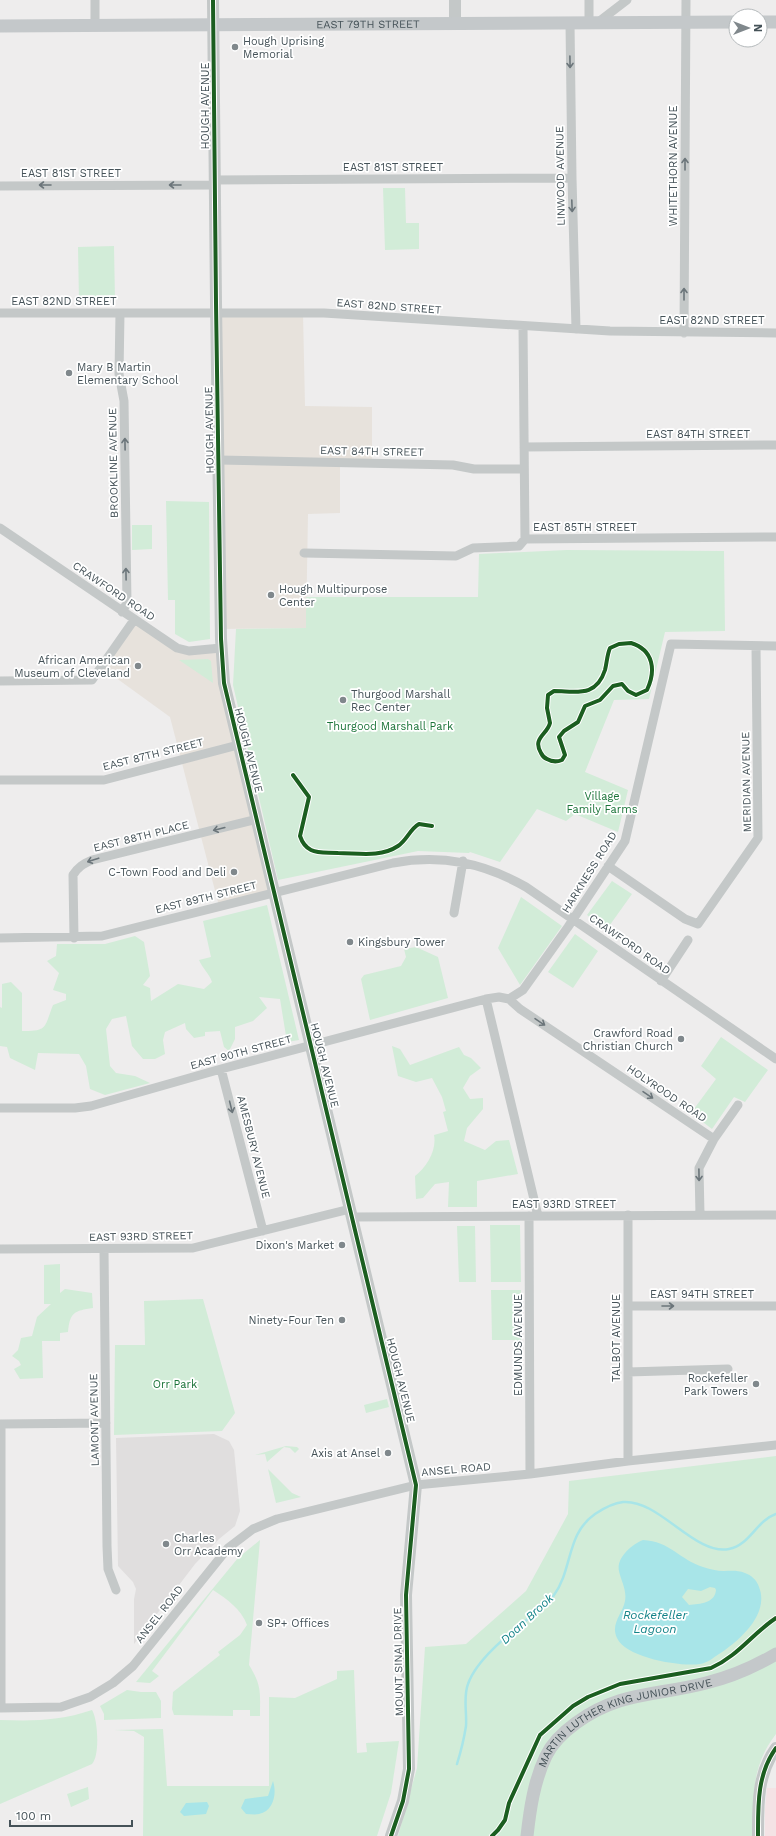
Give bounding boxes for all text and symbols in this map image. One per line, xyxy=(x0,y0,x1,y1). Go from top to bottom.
north arrow xyxy=(728,8,768,48)
street label: EAST 79TH STREET xyxy=(316,18,420,31)
text: N xyxy=(751,24,764,32)
place label: Hough Uprising Memorial xyxy=(243,35,324,61)
marker: Hough Uprising Memorial xyxy=(230,42,240,52)
one-way arrow xyxy=(566,55,574,68)
street label: HOUGH AVENUE xyxy=(199,62,212,150)
street label: WHITETHORN AVENUE xyxy=(667,106,680,226)
street label: LINWOOD AVENUE xyxy=(553,126,568,226)
one-way arrow xyxy=(681,158,689,171)
street label: EAST 81ST STREET xyxy=(343,161,443,174)
street label: EAST 81ST STREET xyxy=(21,167,121,180)
one-way arrow xyxy=(39,181,52,189)
one-way arrow xyxy=(169,181,182,189)
one-way arrow xyxy=(569,199,576,212)
one-way arrow xyxy=(680,288,688,301)
street label: EAST 82ND STREET xyxy=(11,295,117,308)
street label: EAST 82ND STREET xyxy=(336,296,442,317)
street label: EAST 82ND STREET xyxy=(659,314,765,327)
place label: Mary B Martin Elementary School xyxy=(77,361,179,387)
marker: Mary B Martin Elementary School xyxy=(64,368,74,378)
street label: HOUGH AVENUE xyxy=(202,386,217,474)
street label: BROOKLINE AVENUE xyxy=(106,408,121,518)
street label: EAST 84TH STREET xyxy=(646,428,750,441)
one-way arrow xyxy=(121,438,128,451)
street label: EAST 84TH STREET xyxy=(320,444,425,459)
street label: EAST 85TH STREET xyxy=(533,521,637,534)
street label: CRAWFORD ROAD xyxy=(70,559,157,624)
one-way arrow xyxy=(123,568,130,581)
place label: Hough Multipurpose Center xyxy=(279,583,387,609)
marker: Hough Multipurpose Center xyxy=(266,590,276,600)
place label: African American Museum of Cleveland xyxy=(14,654,130,680)
marker: African American Museum of Cleveland xyxy=(133,661,143,671)
place label: Thurgood Marshall Rec Center xyxy=(351,688,451,714)
marker: Thurgood Marshall Rec Center xyxy=(338,695,348,705)
street label: HOUGH AVENUE xyxy=(232,706,265,794)
park label: Thurgood Marshall Park xyxy=(327,720,453,733)
street label: MERIDIAN AVENUE xyxy=(739,732,754,832)
street label: EAST 87TH STREET xyxy=(101,736,205,773)
park label: Village Family Farms xyxy=(566,790,638,816)
street label: EAST 88TH PLACE xyxy=(92,818,190,855)
one-way arrow xyxy=(213,825,226,833)
street label: HARKNESS ROAD xyxy=(559,829,620,915)
one-way arrow xyxy=(86,857,99,864)
place label: C-Town Food and Deli xyxy=(108,866,226,879)
marker: C-Town Food and Deli xyxy=(229,867,239,877)
street label: EAST 89TH STREET xyxy=(154,878,259,916)
street label: CRAWFORD ROAD xyxy=(586,911,673,977)
place label: Kingsbury Tower xyxy=(358,936,446,949)
marker: Kingsbury Tower xyxy=(345,937,355,947)
one-way arrow xyxy=(534,1018,545,1026)
street label: HOUGH AVENUE xyxy=(308,1021,341,1109)
place label: Crawford Road Christian Church xyxy=(583,1027,673,1053)
street label: EAST 90TH STREET xyxy=(189,1033,294,1072)
marker: Crawford Road Christian Church xyxy=(676,1034,686,1044)
street label: HOLYROOD ROAD xyxy=(624,1062,709,1125)
one-way arrow xyxy=(642,1091,653,1099)
street label: AMESBURY AVENUE xyxy=(234,1094,273,1200)
one-way arrow xyxy=(228,1100,235,1113)
one-way arrow xyxy=(695,1168,703,1181)
street label: EAST 93RD STREET xyxy=(512,1198,617,1211)
street label: EAST 93RD STREET xyxy=(89,1229,194,1244)
place label: Dixon's Market xyxy=(256,1239,334,1252)
marker: Dixon's Market xyxy=(337,1240,347,1250)
street label: EAST 94TH STREET xyxy=(650,1288,754,1301)
street label: EDMUNDS AVENUE xyxy=(512,1294,525,1396)
street label: TALBOT AVENUE xyxy=(610,1294,623,1382)
one-way arrow xyxy=(661,1302,674,1310)
place label: Ninety-Four Ten xyxy=(249,1314,334,1327)
marker: Ninety-Four Ten xyxy=(337,1315,347,1325)
street label: HOUGH AVENUE xyxy=(384,1336,417,1424)
place label: Rockefeller Park Towers xyxy=(684,1372,749,1398)
street label: LAMONT AVENUE xyxy=(87,1373,102,1467)
park label: Orr Park xyxy=(153,1378,197,1391)
marker: Rockefeller Park Towers xyxy=(751,1379,761,1389)
place label: Axis at Ansel xyxy=(311,1447,381,1460)
marker: Axis at Ansel xyxy=(383,1448,393,1458)
street label: ANSEL ROAD xyxy=(421,1460,491,1479)
place label: Charles Orr Academy xyxy=(174,1532,243,1558)
marker: Charles Orr Academy xyxy=(161,1539,171,1549)
street label: ANSEL ROAD xyxy=(133,1583,186,1646)
water label: Doan Brook xyxy=(498,1591,557,1647)
street label: MOUNT SINAI DRIVE xyxy=(391,1607,406,1717)
water label: Rockefeller Lagoon xyxy=(623,1608,688,1636)
place label: SP+ Offices xyxy=(267,1617,329,1630)
marker: SP+ Offices xyxy=(254,1618,264,1628)
street label: MARTIN LUTHER KING JUNIOR DRIVE xyxy=(536,1676,714,1769)
scale bar xyxy=(10,1802,132,1828)
text: 100 m xyxy=(16,1809,51,1823)

